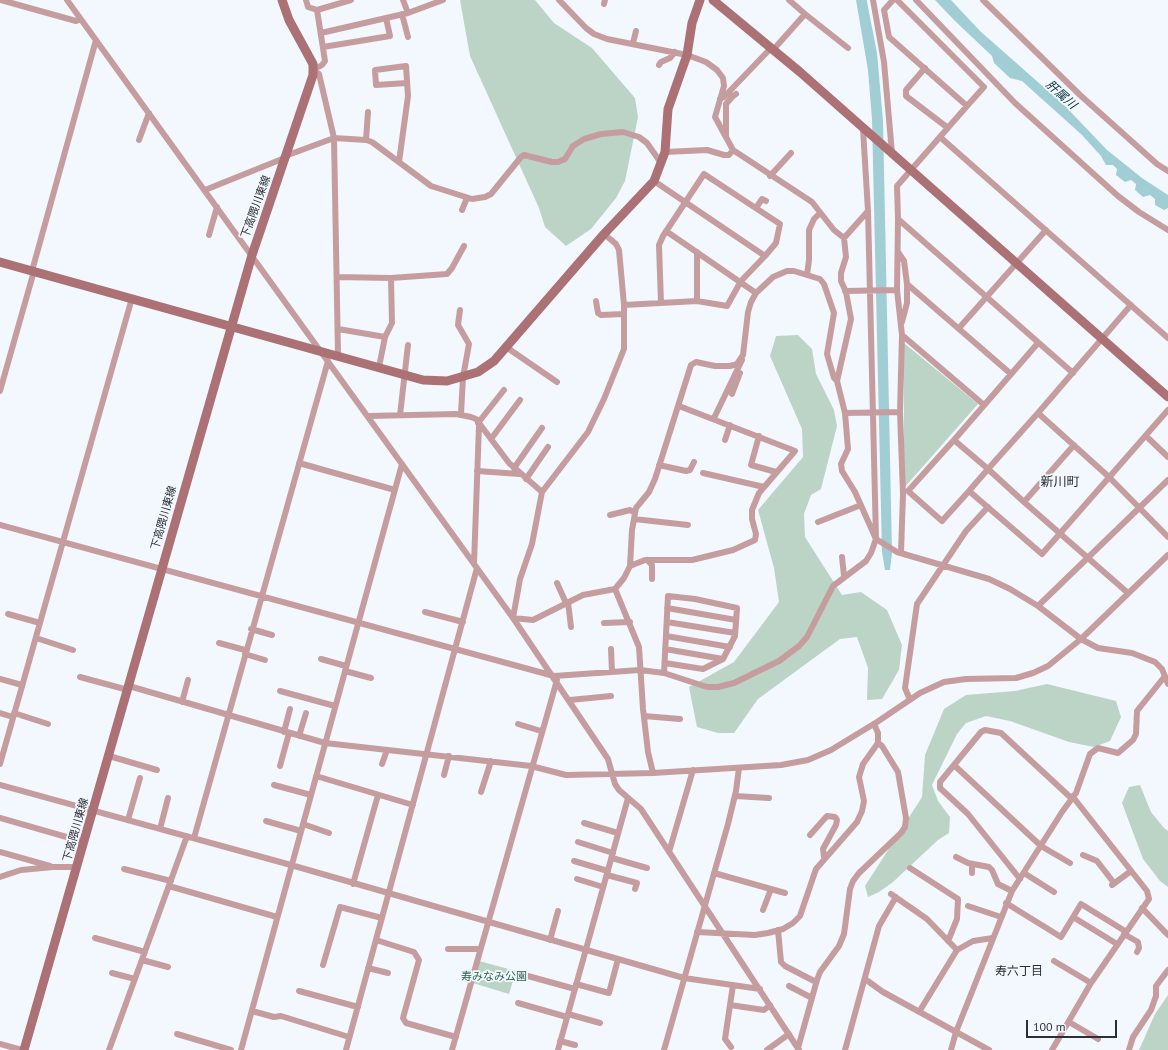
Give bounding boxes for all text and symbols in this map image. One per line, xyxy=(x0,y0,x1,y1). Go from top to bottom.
water label: 肝属川 xyxy=(1043,78,1079,112)
street label: 下高隈川東線 xyxy=(239,174,273,240)
district label: 新川町 xyxy=(1041,474,1079,490)
street label: 下高隈川東線 xyxy=(149,484,179,552)
street label: 下高隈川東線 xyxy=(61,796,91,864)
district label: 寿六丁目 xyxy=(995,965,1043,979)
park label: 寿みなみ公園 xyxy=(461,970,527,984)
scale bar xyxy=(1028,1012,1119,1038)
text: 100 m xyxy=(1033,1019,1066,1034)

